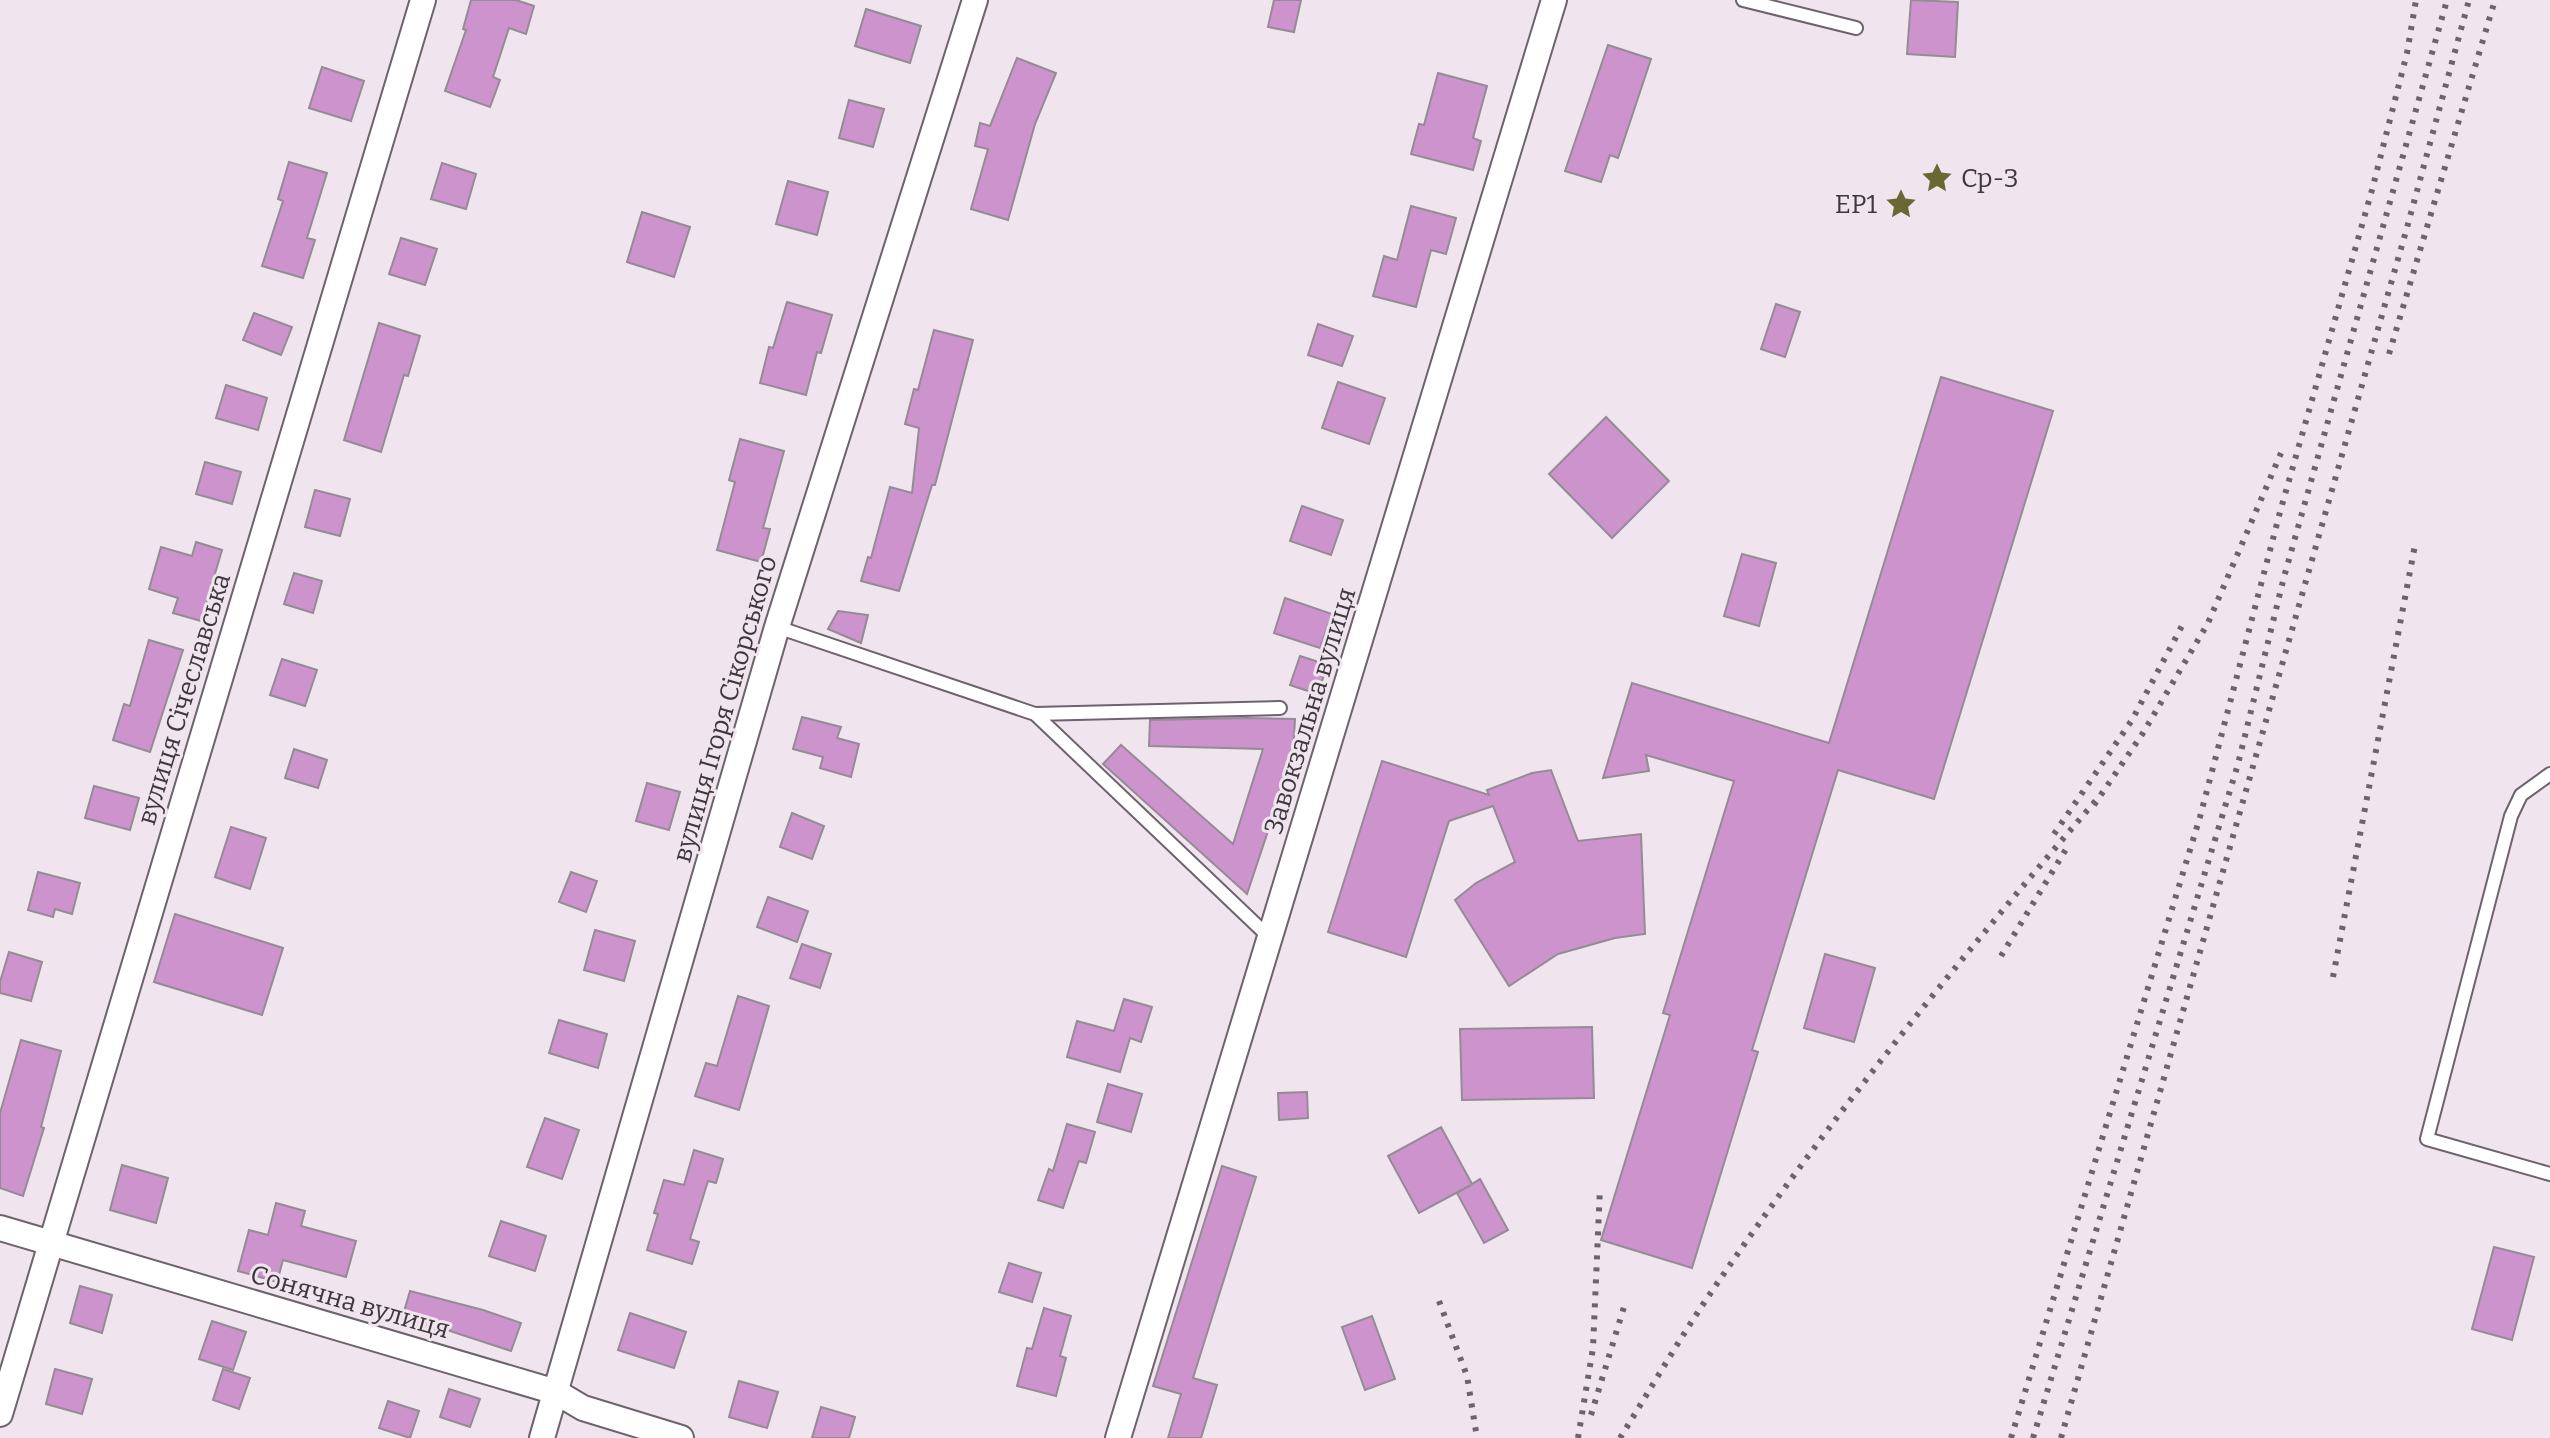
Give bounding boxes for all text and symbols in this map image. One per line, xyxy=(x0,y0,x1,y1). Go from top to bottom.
place icon: Ср-3 xyxy=(1920,161,1954,195)
place label: Ср-3 xyxy=(1961,163,2019,194)
place icon: ЕР1 xyxy=(1884,187,1918,221)
place label: ЕР1 xyxy=(1835,189,1877,220)
street label: вулиця Ігоря Сікорського xyxy=(666,552,784,866)
street label: вулиця Січеславська xyxy=(131,569,237,829)
street label: Завокзальна вулиця xyxy=(1258,584,1362,838)
street label: Сонячна вулиця xyxy=(247,1259,453,1345)

